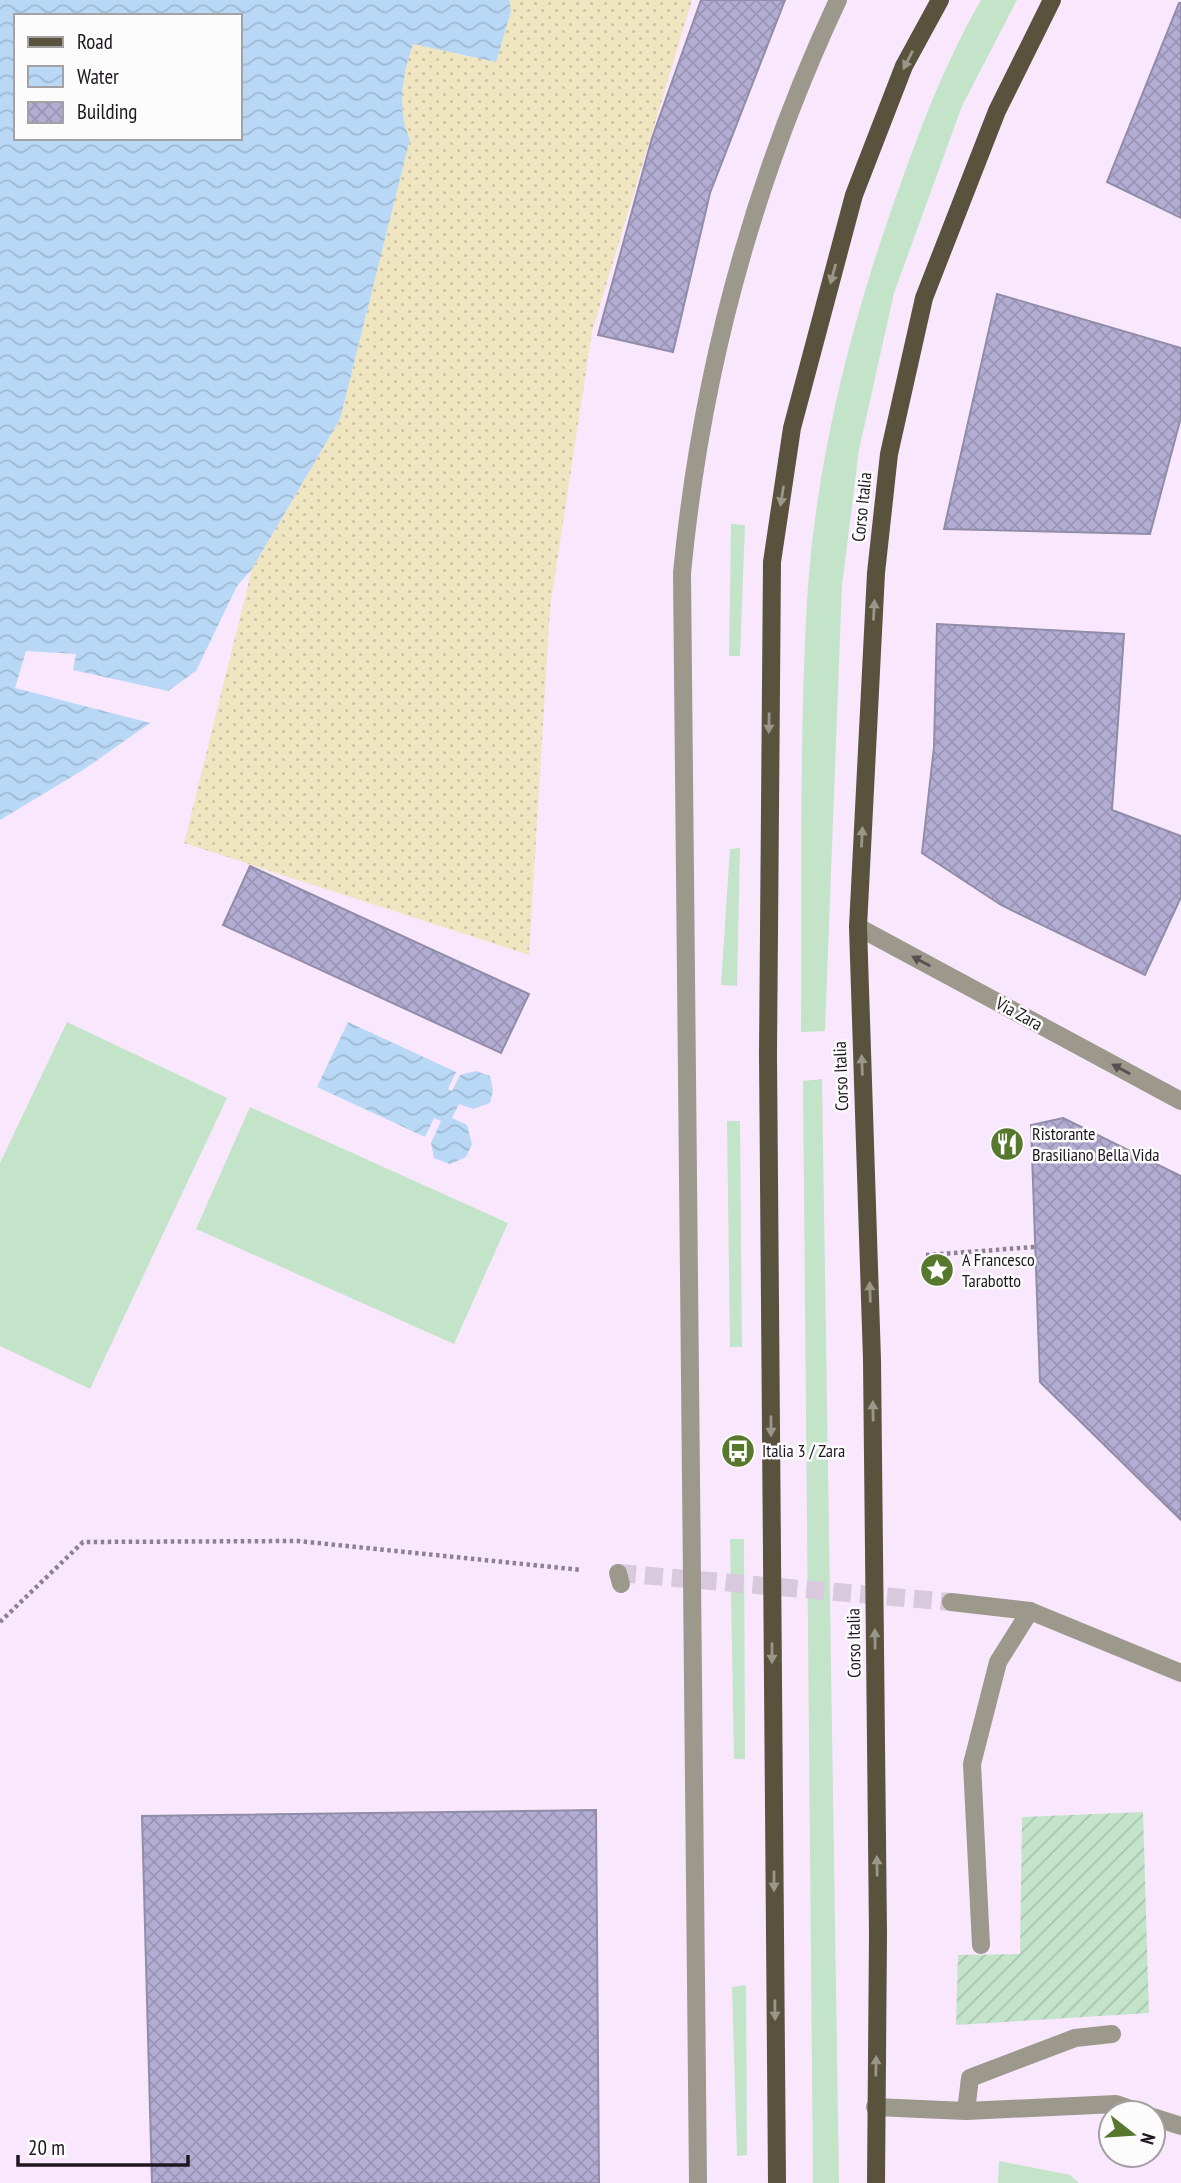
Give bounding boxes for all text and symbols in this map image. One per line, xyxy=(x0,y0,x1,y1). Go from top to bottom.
legend xyxy=(14,14,242,140)
text: Road xyxy=(77,28,113,55)
one-way arrow xyxy=(902,50,913,70)
text: Water xyxy=(77,63,119,90)
text: Building xyxy=(77,98,137,125)
one-way arrow xyxy=(827,264,838,286)
street label: Corso Italia xyxy=(846,471,877,543)
one-way arrow xyxy=(776,485,787,507)
one-way arrow xyxy=(869,599,880,621)
one-way arrow xyxy=(764,712,775,734)
one-way arrow xyxy=(857,826,868,848)
one-way arrow xyxy=(911,955,931,966)
street label: Via Zara xyxy=(991,991,1047,1035)
street label: Corso Italia xyxy=(828,1041,853,1111)
one-way arrow xyxy=(856,1053,867,1075)
one-way arrow xyxy=(1111,1063,1131,1075)
place label: Ristorante Brasiliano Bella Vida xyxy=(1032,1122,1160,1166)
restaurant icon: Ristorante Brasiliano Bella Vida xyxy=(988,1125,1026,1163)
place label: A Francesco Tarabotto xyxy=(962,1248,1035,1292)
place icon: A Francesco Tarabotto xyxy=(918,1251,956,1289)
one-way arrow xyxy=(864,1281,875,1303)
one-way arrow xyxy=(867,1400,878,1422)
one-way arrow xyxy=(765,1415,777,1437)
bus stop icon: Italia 3 / Zara xyxy=(719,1432,757,1470)
place label: Italia 3 / Zara xyxy=(762,1439,845,1462)
street label: Corso Italia xyxy=(841,1608,866,1678)
one-way arrow xyxy=(869,1627,881,1649)
one-way arrow xyxy=(766,1642,778,1664)
one-way arrow xyxy=(871,1855,883,1877)
one-way arrow xyxy=(768,1870,779,1892)
one-way arrow xyxy=(769,2000,781,2022)
one-way arrow xyxy=(870,2055,882,2077)
north arrow xyxy=(1097,2099,1167,2169)
scale bar xyxy=(18,2124,187,2168)
text: N xyxy=(1135,2131,1161,2147)
text: 20 m xyxy=(28,2134,65,2161)

